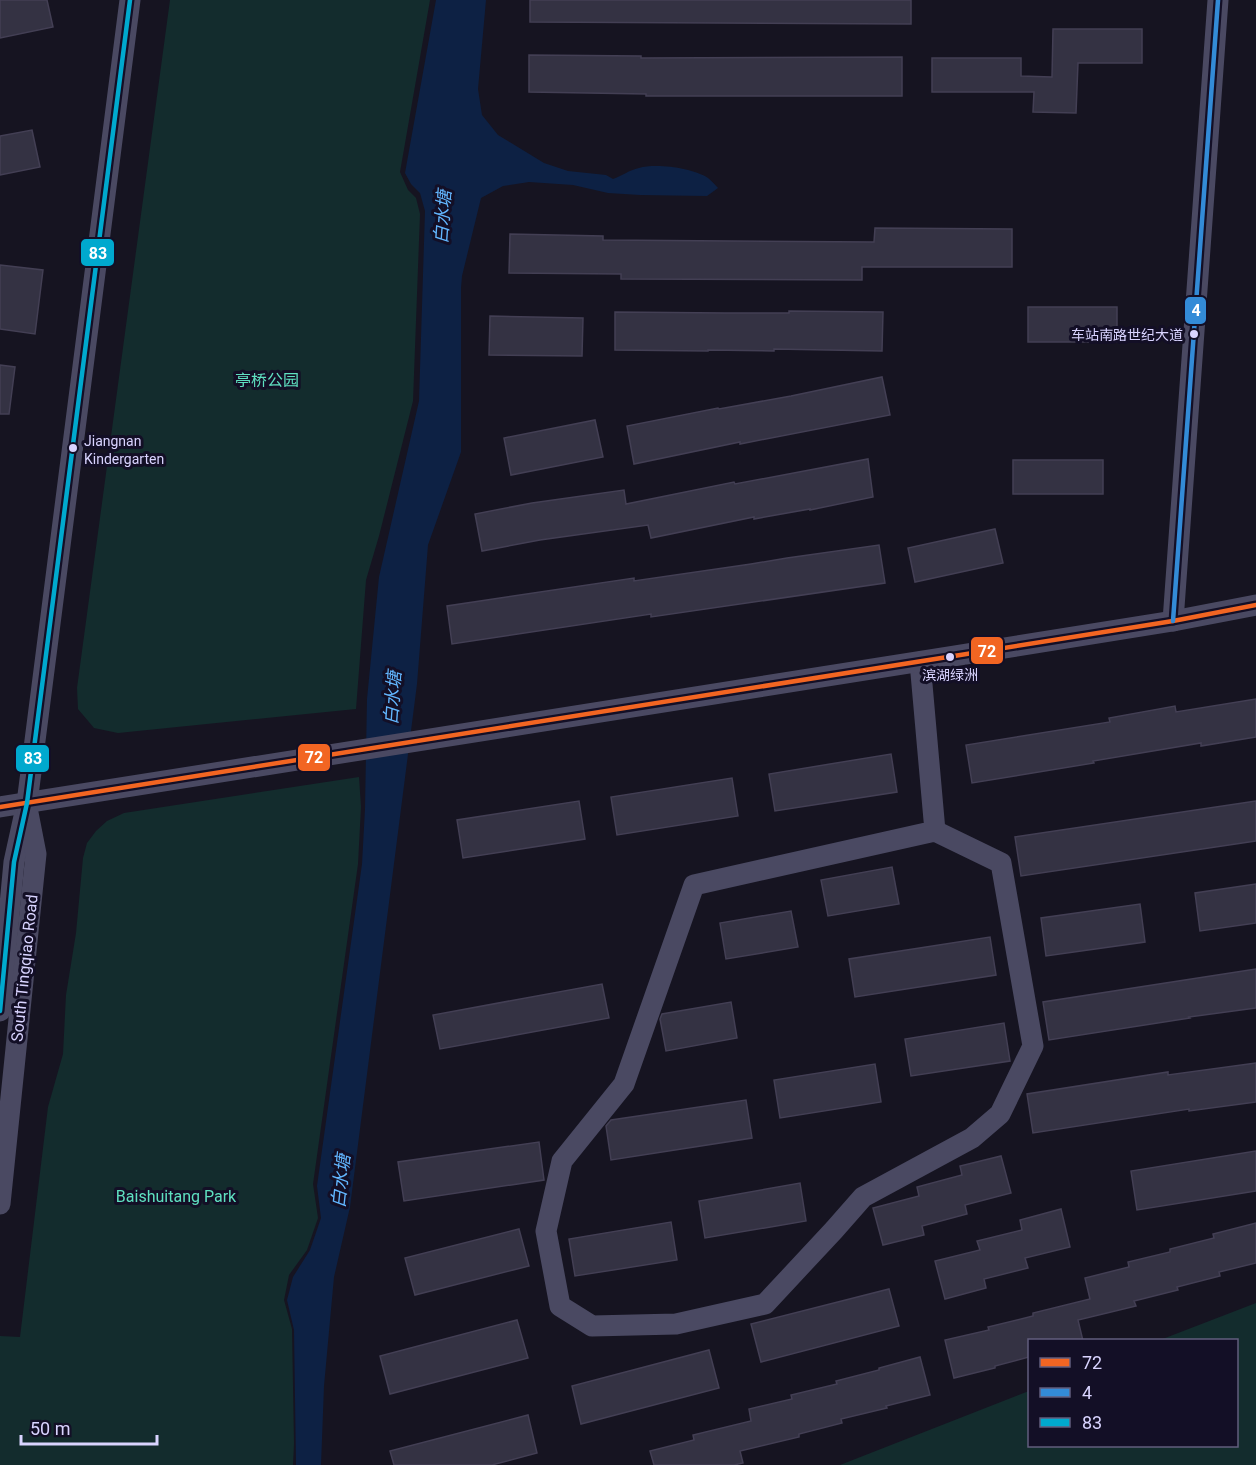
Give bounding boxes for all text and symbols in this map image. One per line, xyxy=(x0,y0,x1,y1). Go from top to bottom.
water label: 白水塘 xyxy=(430,186,455,245)
line badge: 83 xyxy=(80,238,115,267)
text: 83 xyxy=(89,244,107,263)
line badge: 4 xyxy=(1184,296,1207,325)
text: 4 xyxy=(1191,301,1201,320)
place label: 车站南路世纪大道 xyxy=(1071,327,1183,343)
marker: 车站南路世纪大道 xyxy=(1188,328,1200,340)
park label: 亭桥公园 xyxy=(235,371,299,390)
place label: Jiangnan Kindergarten xyxy=(84,433,164,467)
marker: Jiangnan Kindergarten xyxy=(67,442,79,454)
line badge: 72 xyxy=(970,636,1004,665)
text: 72 xyxy=(978,642,996,661)
marker: 滨湖绿洲 xyxy=(944,651,956,663)
water label: 白水塘 xyxy=(380,667,405,726)
place label: 滨湖绿洲 xyxy=(922,667,978,683)
line badge: 72 xyxy=(297,743,331,772)
line badge: 83 xyxy=(15,744,50,773)
text: 72 xyxy=(305,748,323,767)
text: 83 xyxy=(24,749,42,768)
street label: South Tingqiao Road xyxy=(7,894,42,1043)
water label: 白水塘 xyxy=(327,1150,354,1209)
park label: Baishuitang Park xyxy=(116,1187,237,1206)
legend xyxy=(1028,1339,1238,1447)
text: 72 xyxy=(1082,1352,1102,1373)
text: 4 xyxy=(1082,1382,1092,1403)
scale bar xyxy=(21,1408,158,1446)
text: 83 xyxy=(1082,1412,1102,1433)
text: 50 m xyxy=(30,1418,70,1439)

